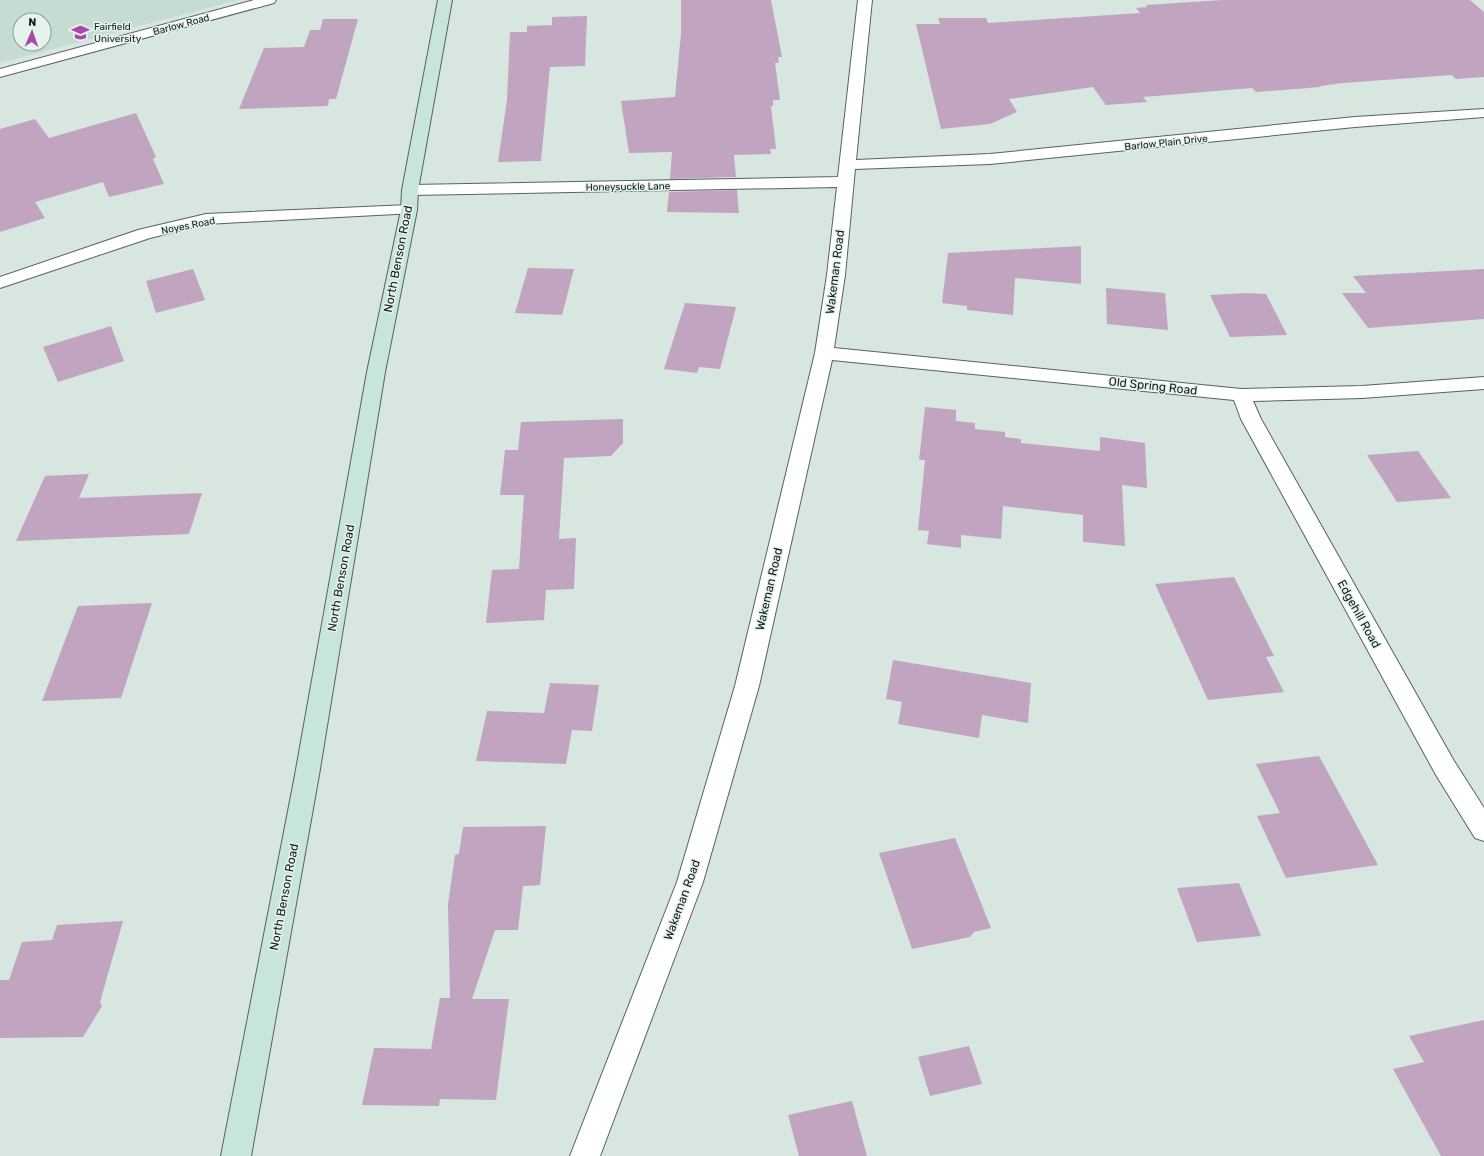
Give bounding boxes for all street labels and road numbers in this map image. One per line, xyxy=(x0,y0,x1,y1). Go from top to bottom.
street label: Barlow Road xyxy=(152,12,211,38)
street label: Barlow Plain Drive xyxy=(1124,133,1209,153)
street label: Honeysuckle Lane xyxy=(586,180,671,194)
street label: North Benson Road xyxy=(381,204,415,314)
street label: Noyes Road xyxy=(160,215,216,237)
street label: Wakeman Road xyxy=(823,229,847,315)
street label: Old Spring Road xyxy=(1108,374,1198,398)
street label: North Benson Road xyxy=(325,523,357,633)
street label: Wakeman Road xyxy=(753,546,785,632)
street label: Edgehill Road xyxy=(1335,578,1383,650)
street label: North Benson Road xyxy=(267,842,301,952)
street label: Wakeman Road xyxy=(661,858,703,942)

